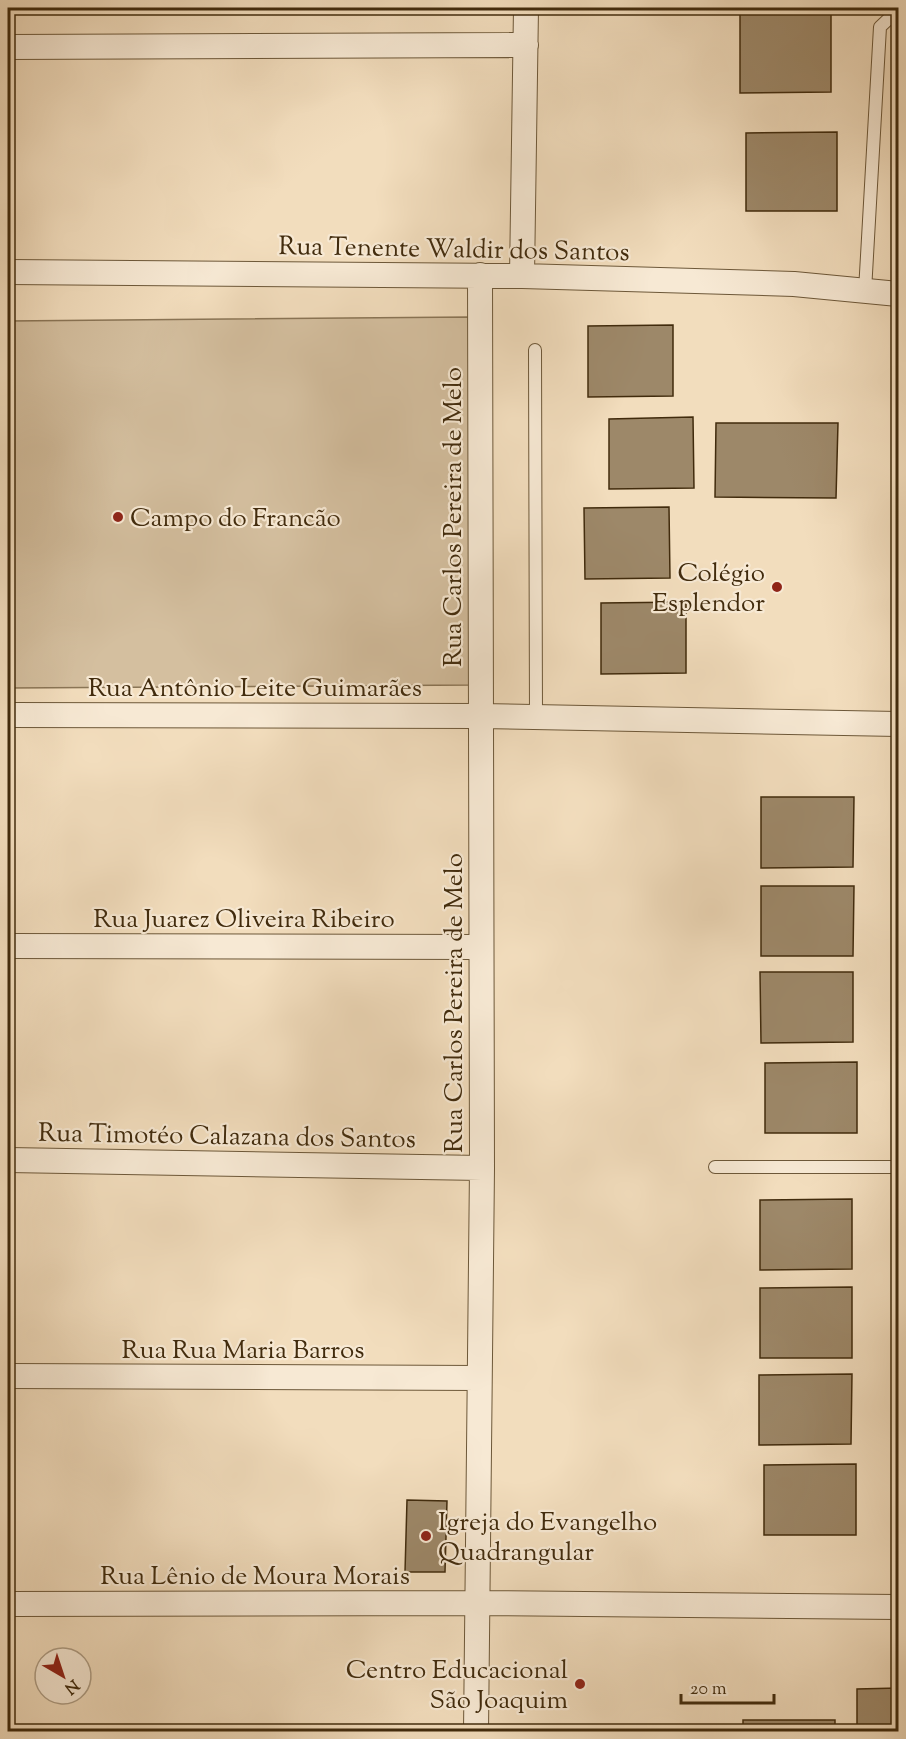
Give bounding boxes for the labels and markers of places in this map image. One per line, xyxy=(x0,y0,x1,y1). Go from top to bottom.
place label: Campo do Francão xyxy=(130,501,341,538)
marker: Campo do Francão xyxy=(111,510,125,524)
place label: Colégio Esplendor xyxy=(652,556,765,623)
marker: Colégio Esplendor xyxy=(770,580,784,594)
place label: Igreja do Evangelho Quadrangular xyxy=(438,1505,657,1572)
marker: Igreja do Evangelho Quadrangular xyxy=(419,1529,433,1543)
place label: Centro Educacional São Joaquim xyxy=(346,1653,568,1720)
marker: Centro Educacional São Joaquim xyxy=(573,1677,587,1691)

